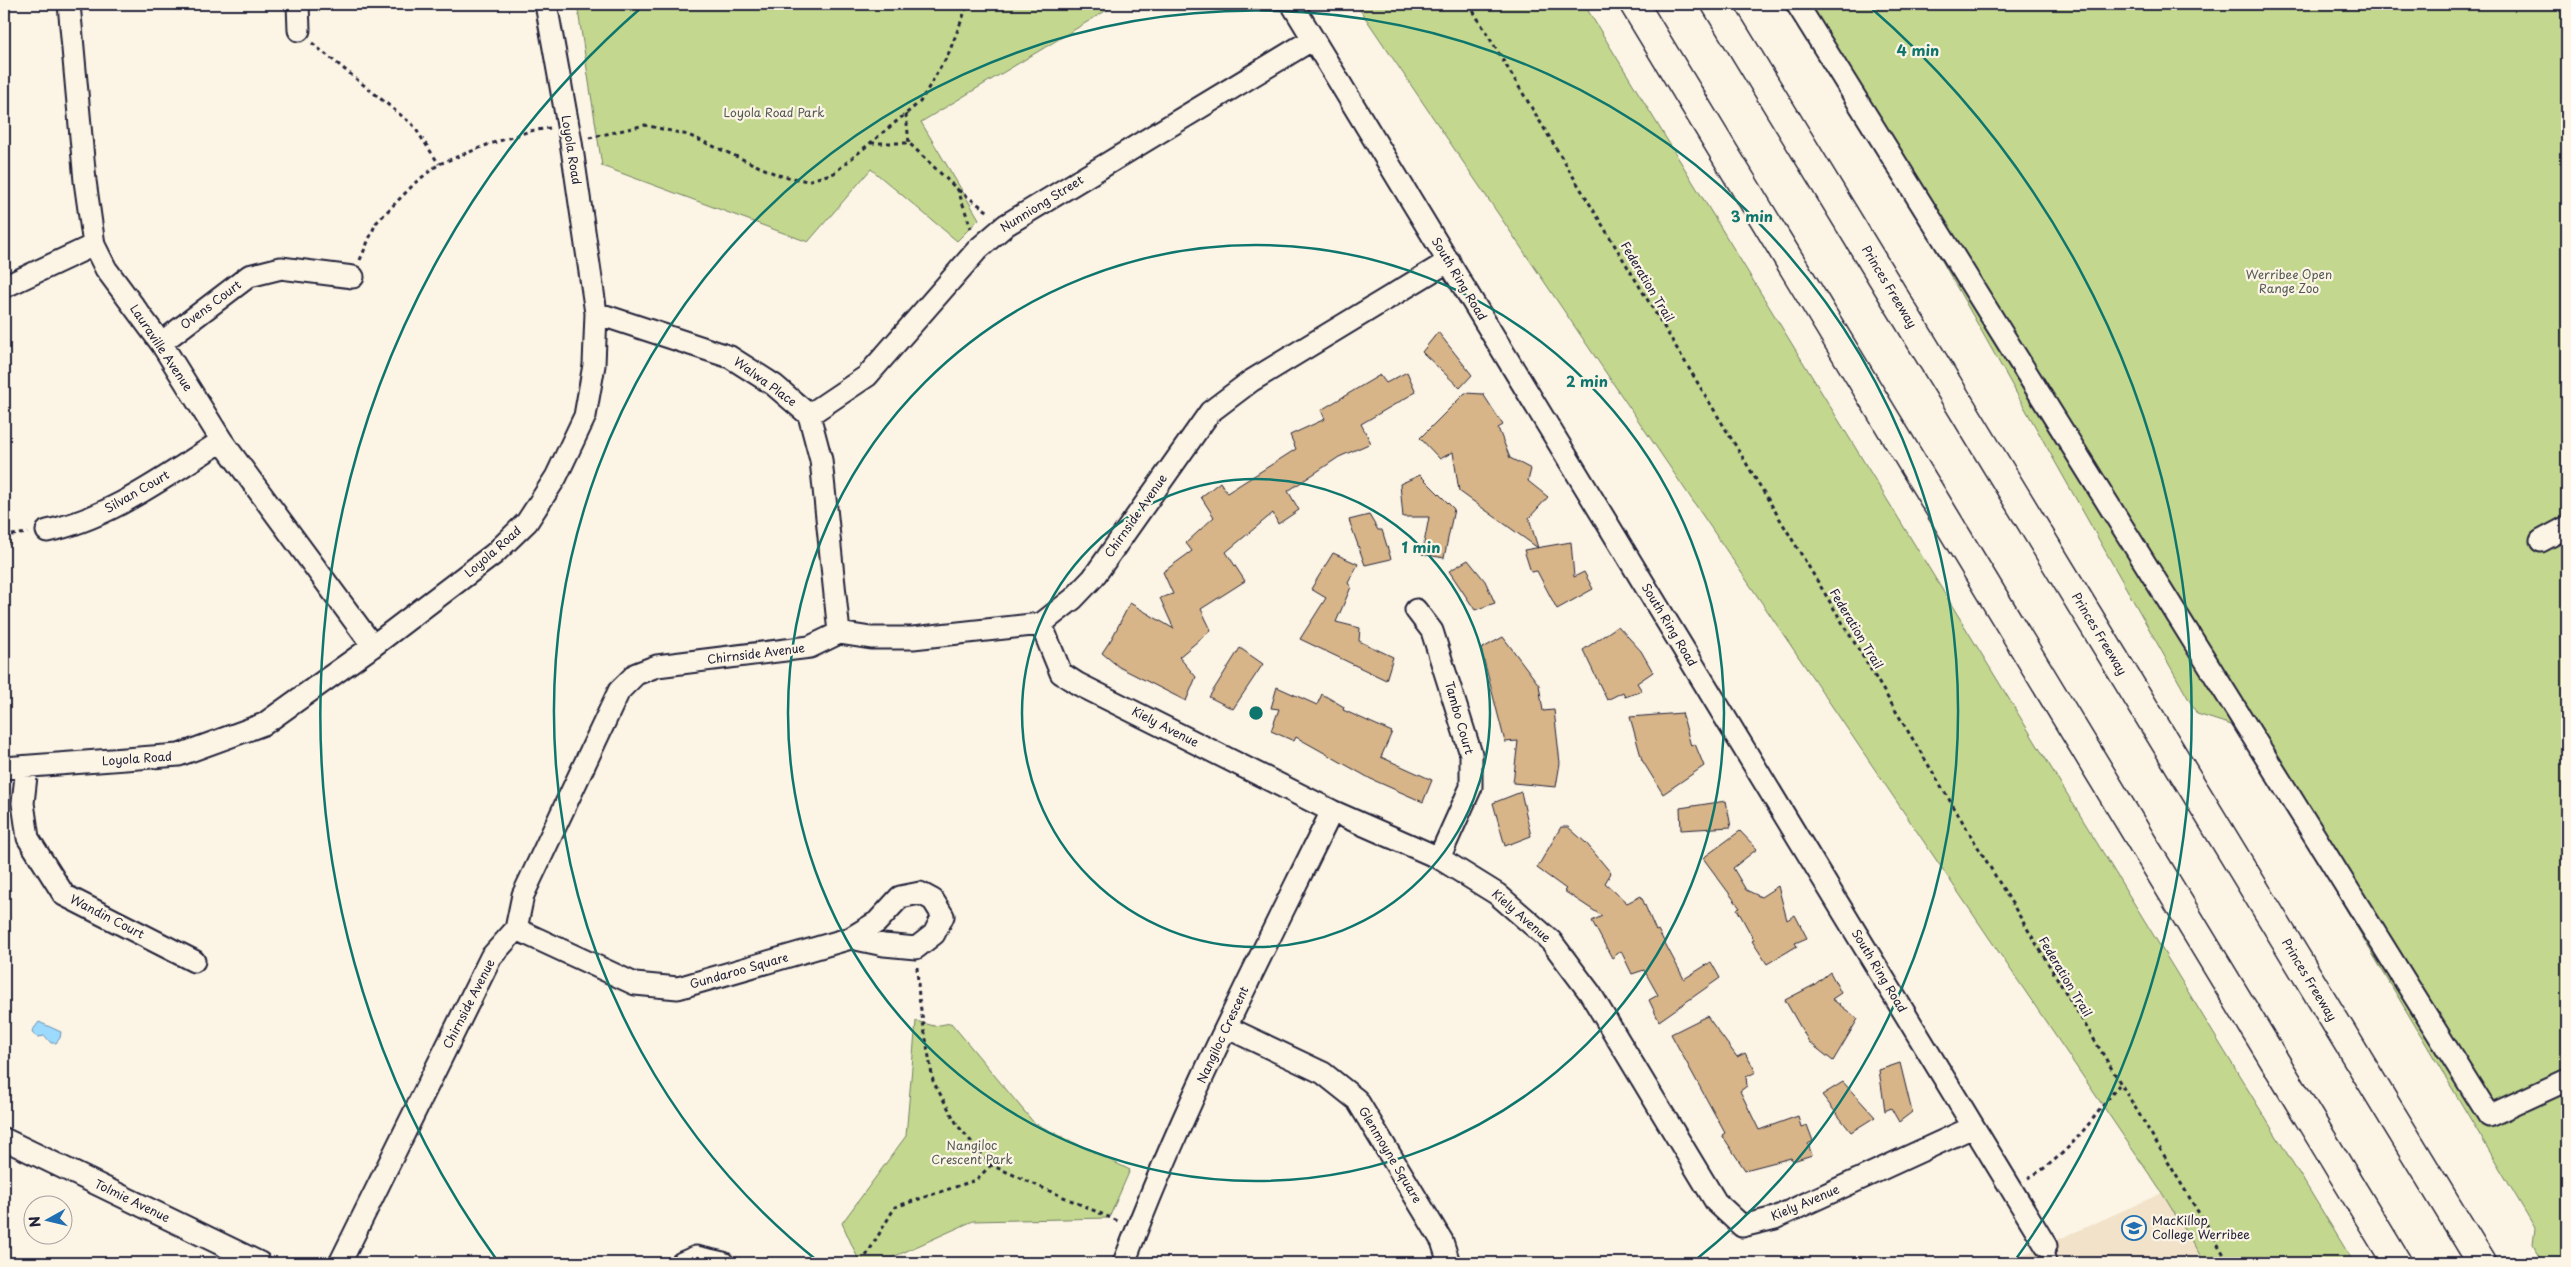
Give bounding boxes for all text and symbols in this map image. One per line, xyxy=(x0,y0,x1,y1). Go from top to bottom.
text: 4 min xyxy=(1897,38,1939,61)
park label: Loyola Road Park xyxy=(724,103,824,121)
street label: Loyola Road xyxy=(558,114,586,186)
street label: Nunniong Street xyxy=(996,170,1087,236)
text: 3 min xyxy=(1731,204,1773,227)
street label: South Ring Road xyxy=(1428,233,1492,324)
street label: Federation Trail xyxy=(1617,238,1679,325)
street label: Princes Freeway xyxy=(1858,242,1922,331)
park label: Werribee Open Range Zoo xyxy=(2246,265,2332,297)
street label: Ovens Court xyxy=(176,275,245,333)
street label: Lauraville Avenue xyxy=(126,301,198,395)
street label: Walwa Place xyxy=(730,352,801,410)
text: 2 min xyxy=(1566,369,1608,392)
street label: Silvan Court xyxy=(101,465,172,517)
street label: Chirnside Avenue xyxy=(1100,470,1171,561)
street label: Loyola Road xyxy=(460,521,525,581)
text: 1 min xyxy=(1402,535,1440,558)
street label: South Ring Road xyxy=(1638,579,1702,670)
street label: Federation Trail xyxy=(1826,585,1888,672)
street label: Princes Freeway xyxy=(2068,589,2132,678)
street label: Chirnside Avenue xyxy=(706,638,806,668)
street label: Tambo Court xyxy=(1441,679,1479,756)
street label: Kiely Avenue xyxy=(1129,702,1202,751)
centre of rings xyxy=(1247,704,1265,722)
street label: Loyola Road xyxy=(101,747,173,769)
street label: Kiely Avenue xyxy=(1488,884,1555,946)
street label: Wandin Court xyxy=(67,890,148,943)
street label: South Ring Road xyxy=(1848,925,1912,1016)
street label: Federation Trail xyxy=(2035,933,2097,1020)
street label: Princes Freeway xyxy=(2278,935,2342,1024)
street label: Gundaroo Square xyxy=(687,947,790,993)
street label: Chirnside Avenue xyxy=(438,955,499,1051)
street label: Nangiloc Crescent xyxy=(1192,983,1252,1086)
street label: Glenmoyne Square xyxy=(1355,1103,1427,1206)
park label: Nangiloc Crescent Park xyxy=(931,1136,1013,1168)
street label: Tolmie Avenue xyxy=(92,1174,174,1226)
street label: Kiely Avenue xyxy=(1767,1179,1842,1225)
north arrow xyxy=(22,1194,72,1244)
place label: MacKillop College Werribee xyxy=(2152,1211,2250,1243)
text: N xyxy=(23,1215,46,1229)
school or university icon: MacKillop College Werribee xyxy=(2121,1215,2147,1241)

